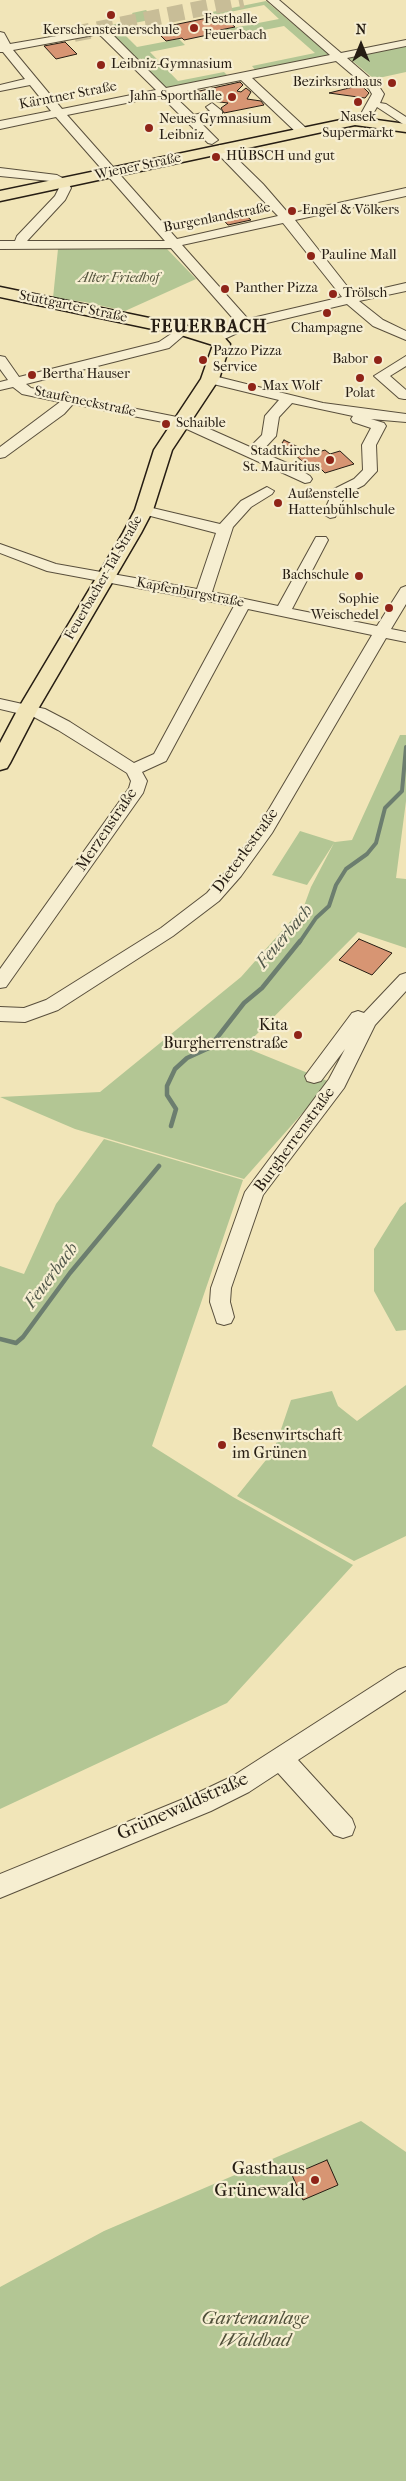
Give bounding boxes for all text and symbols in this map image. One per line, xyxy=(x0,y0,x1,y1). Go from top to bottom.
marker: Kerschensteinerschule xyxy=(105,9,117,21)
place label: Festhalle Feuerbach xyxy=(204,12,267,44)
north arrow xyxy=(336,20,386,70)
text: N xyxy=(356,21,366,38)
marker: Festhalle Feuerbach xyxy=(188,22,200,34)
place label: Kerschensteinerschule xyxy=(43,23,179,39)
place label: Leibniz-Gymnasium xyxy=(111,57,232,73)
marker: Leibniz-Gymnasium xyxy=(95,59,107,71)
place label: Bezirksrathaus xyxy=(293,75,382,91)
marker: Bezirksrathaus xyxy=(386,77,398,89)
street label: Kärntner Straße xyxy=(18,78,118,114)
place label: Jahn-Sporthalle xyxy=(129,89,222,105)
marker: Jahn-Sporthalle xyxy=(226,91,238,103)
marker: Nasek Supermarkt xyxy=(352,96,364,108)
place label: Nasek Supermarkt xyxy=(322,110,394,142)
place label: Neues Gymnasium Leibniz xyxy=(159,112,271,144)
marker: Neues Gymnasium Leibniz xyxy=(143,122,155,134)
place label: HÜBSCH und gut xyxy=(226,149,335,165)
street label: Wiener Straße xyxy=(93,150,183,184)
marker: HÜBSCH und gut xyxy=(210,151,222,163)
street label: Burgenlandstraße xyxy=(162,199,272,237)
place label: Engel & Völkers xyxy=(302,203,399,219)
marker: Engel & Völkers xyxy=(286,205,298,217)
place label: Pauline Mall xyxy=(321,248,397,264)
marker: Pauline Mall xyxy=(305,250,317,262)
park label: Alter Friedhof xyxy=(79,271,159,287)
place label: Panther Pizza xyxy=(235,281,318,297)
marker: Panther Pizza xyxy=(219,283,231,295)
place label: Trölsch xyxy=(343,286,387,302)
street label: Stuttgarter Straße xyxy=(17,287,129,327)
marker: Trölsch xyxy=(327,288,339,300)
marker: Champagne xyxy=(321,307,333,319)
district label: FEUERBACH xyxy=(149,317,269,339)
place label: Champagne xyxy=(291,321,363,337)
place label: Pazzo Pizza Service xyxy=(213,344,282,377)
place label: Babor xyxy=(332,352,368,368)
marker: Pazzo Pizza Service xyxy=(197,354,209,366)
marker: Babor xyxy=(372,354,384,366)
place label: Bertha Hauser xyxy=(42,367,130,383)
marker: Bertha Hauser xyxy=(26,369,38,381)
marker: Polat xyxy=(354,372,366,384)
place label: Max Wolf xyxy=(262,379,320,395)
marker: Max Wolf xyxy=(246,381,258,393)
street label: Staufeneckstraße xyxy=(33,383,137,421)
place label: Polat xyxy=(345,386,375,402)
place label: Schaible xyxy=(176,416,226,432)
marker: Schaible xyxy=(160,418,172,430)
place label: Stadtkirche St. Mauritius xyxy=(243,444,320,477)
marker: Stadtkirche St. Mauritius xyxy=(324,454,336,466)
place label: Außenstelle Hattenbühlschule xyxy=(288,487,395,520)
marker: Außenstelle Hattenbühlschule xyxy=(272,497,284,509)
street label: Feuerbacher-Tal-Straße xyxy=(62,513,146,643)
place label: Bachschule xyxy=(282,568,349,584)
marker: Bachschule xyxy=(353,570,365,582)
street label: Kapfenburgstraße xyxy=(135,574,245,612)
place label: Sophie Weischedel xyxy=(311,592,379,624)
marker: Sophie Weischedel xyxy=(383,602,395,614)
street label: Merzenstraße xyxy=(72,785,142,875)
street label: Dieterlestraße xyxy=(209,805,283,897)
water label: Feuerbach xyxy=(252,901,318,973)
place label: Kita Burgherrenstraße xyxy=(163,1016,288,1054)
marker: Kita Burgherrenstraße xyxy=(292,1029,304,1041)
street label: Burgherrenstraße xyxy=(251,1084,339,1196)
water label: Feuerbach xyxy=(20,1239,84,1313)
place label: Besenwirtschaft im Grünen xyxy=(232,1426,343,1464)
marker: Besenwirtschaft im Grünen xyxy=(216,1439,228,1451)
street label: Grünewaldstraße xyxy=(114,1768,252,1846)
place label: Gasthaus Grünewald xyxy=(214,2158,305,2202)
marker: Gasthaus Grünewald xyxy=(309,2174,321,2186)
park label: Gartenanlage Waldbad xyxy=(202,2308,308,2352)

